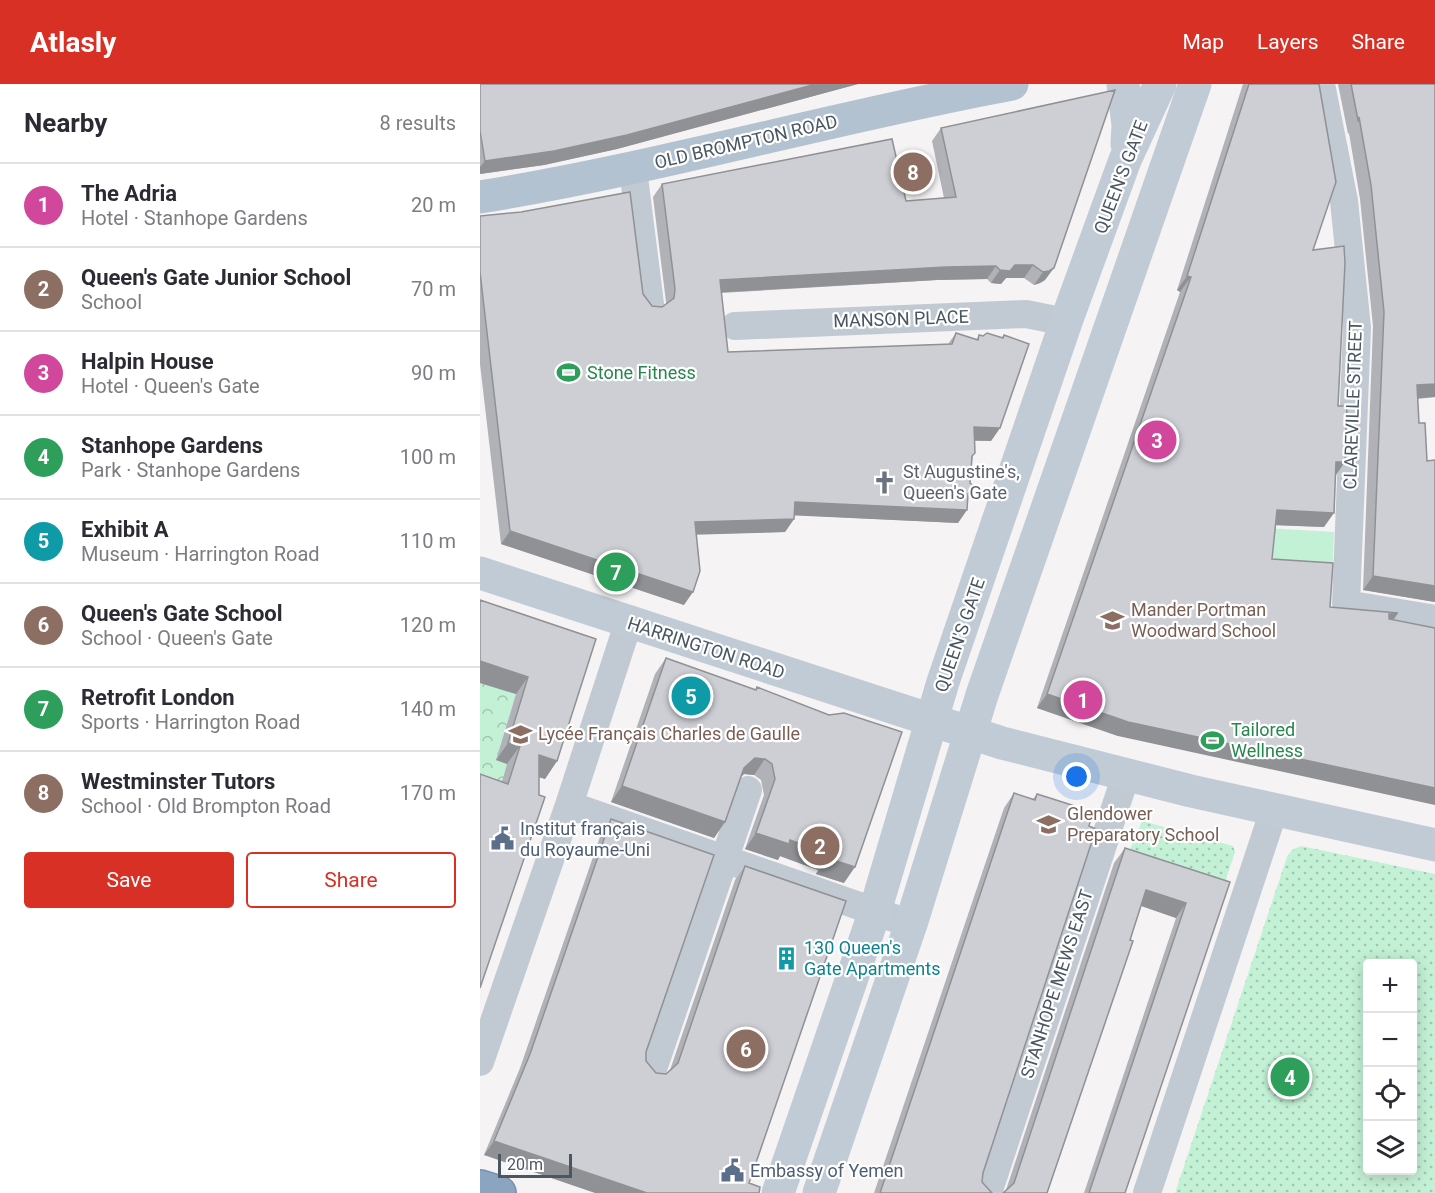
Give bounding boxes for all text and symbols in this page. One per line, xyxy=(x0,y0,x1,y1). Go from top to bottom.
text: Atlasly xyxy=(30,26,116,59)
text: Map xyxy=(1182,30,1224,54)
text: Layers xyxy=(1257,30,1318,54)
text: Share xyxy=(1351,30,1405,54)
text: Nearby xyxy=(24,108,107,138)
street label: OLD BROMPTON ROAD xyxy=(652,110,839,173)
text: 8 results xyxy=(380,111,456,135)
street label: QUEEN'S GATE xyxy=(1089,117,1152,236)
pin: 8 xyxy=(894,150,932,194)
text: The Adria xyxy=(81,181,177,206)
text: 1 xyxy=(38,193,49,217)
text: 20 m xyxy=(411,193,456,217)
text: Hotel · Stanhope Gardens xyxy=(81,206,308,230)
text: Queen's Gate Junior School xyxy=(81,265,351,290)
text: 2 xyxy=(38,277,49,301)
text: 70 m xyxy=(411,277,456,301)
text: School xyxy=(81,290,142,314)
street label: MANSON PLACE xyxy=(833,306,969,331)
street label: CLAREVILLE STREET xyxy=(1339,320,1366,490)
text: Halpin House xyxy=(81,349,214,374)
sports icon: Stone Fitness xyxy=(556,360,582,386)
text: 3 xyxy=(38,361,49,385)
text: 90 m xyxy=(411,361,456,385)
place label: Stone Fitness xyxy=(587,362,696,383)
text: Hotel · Queen's Gate xyxy=(81,374,260,398)
pin: 3 xyxy=(1138,418,1176,462)
text: Stanhope Gardens xyxy=(81,433,263,458)
text: 4 xyxy=(38,445,49,469)
text: 100 m xyxy=(400,445,456,469)
text: Park · Stanhope Gardens xyxy=(81,458,300,482)
place label: St Augustine's, Queen's Gate xyxy=(903,461,1020,503)
church icon: St Augustine's, Queen's Gate xyxy=(872,469,898,495)
text: Exhibit A xyxy=(81,517,169,542)
text: 5 xyxy=(38,529,49,553)
text: 110 m xyxy=(400,529,456,553)
text: Museum · Harrington Road xyxy=(81,542,320,566)
pin: 7 xyxy=(596,550,636,594)
street label: QUEEN'S GATE xyxy=(930,575,989,695)
place label: Mander Portman Woodward School xyxy=(1131,599,1276,641)
text: Queen's Gate School xyxy=(81,601,283,626)
school or university icon: Mander Portman Woodward School xyxy=(1100,607,1126,633)
street label: HARRINGTON ROAD xyxy=(625,612,787,683)
text: 6 xyxy=(38,613,49,637)
text: 120 m xyxy=(400,613,456,637)
text: School · Queen's Gate xyxy=(81,626,273,650)
pin: 5 xyxy=(672,674,710,718)
pin: 1 xyxy=(1064,678,1102,722)
text: Retrofit London xyxy=(81,685,235,710)
text: 7 xyxy=(38,697,49,721)
text: 140 m xyxy=(400,697,456,721)
text: Sports · Harrington Road xyxy=(81,710,300,734)
place label: Tailored Wellness xyxy=(1231,719,1303,761)
school or university icon: Lycée Français Charles de Gaulle xyxy=(507,721,533,747)
place label: Lycée Français Charles de Gaulle xyxy=(538,723,800,744)
sports icon: Tailored Wellness xyxy=(1200,727,1226,753)
your location xyxy=(1062,762,1091,791)
text: Westminster Tutors xyxy=(81,769,275,794)
text: 8 xyxy=(38,781,49,805)
text: 170 m xyxy=(400,781,456,805)
text: School · Old Brompton Road xyxy=(81,794,331,818)
place label: Glendower Preparatory School xyxy=(1067,803,1219,845)
school or university icon: Glendower Preparatory School xyxy=(1036,811,1062,837)
place label: Institut français du Royaume-Uni xyxy=(520,818,650,860)
pin: 2 xyxy=(800,824,840,868)
public building icon: Institut français du Royaume-Uni xyxy=(489,826,515,852)
button: Save xyxy=(24,852,234,908)
button: Share xyxy=(246,852,456,908)
street label: STANHOPE MEWS EAST xyxy=(1016,887,1097,1081)
place label: 130 Queen's Gate Apartments xyxy=(804,937,940,979)
building icon: 130 Queen's Gate Apartments xyxy=(773,945,799,971)
map controls xyxy=(1363,959,1417,1175)
button: + xyxy=(1363,959,1417,1013)
button: − xyxy=(1363,1013,1417,1067)
pin: 6 xyxy=(726,1026,766,1072)
pin: 4 xyxy=(1270,1054,1310,1100)
button: locate xyxy=(1363,1067,1417,1121)
button: layers xyxy=(1363,1121,1417,1175)
scale bar xyxy=(498,1151,572,1178)
text: 20 m xyxy=(507,1155,543,1174)
public building icon: Embassy of Yemen xyxy=(719,1158,745,1184)
place label: Embassy of Yemen xyxy=(750,1160,904,1181)

